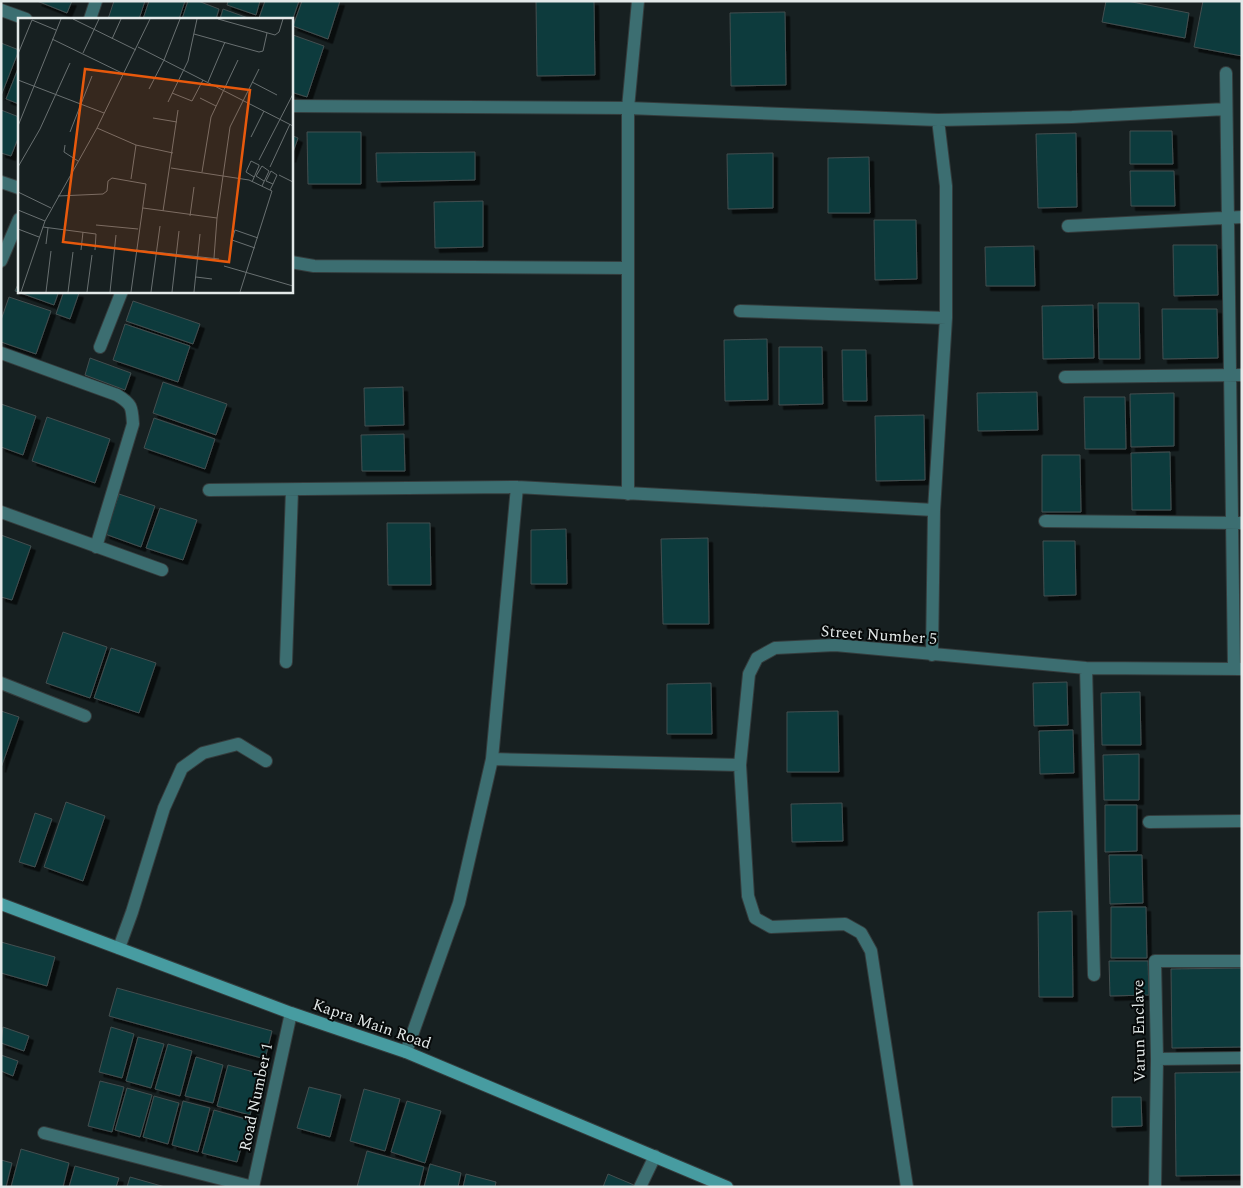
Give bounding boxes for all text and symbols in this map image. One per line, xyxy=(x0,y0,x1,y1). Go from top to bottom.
inset map xyxy=(18,18,292,292)
street label: Street Number 5 xyxy=(820,619,938,651)
street label: Varun Enclave xyxy=(1126,979,1152,1083)
street label: Kapra Main Road xyxy=(309,992,435,1056)
street label: Road Number 1 xyxy=(233,1040,279,1154)

